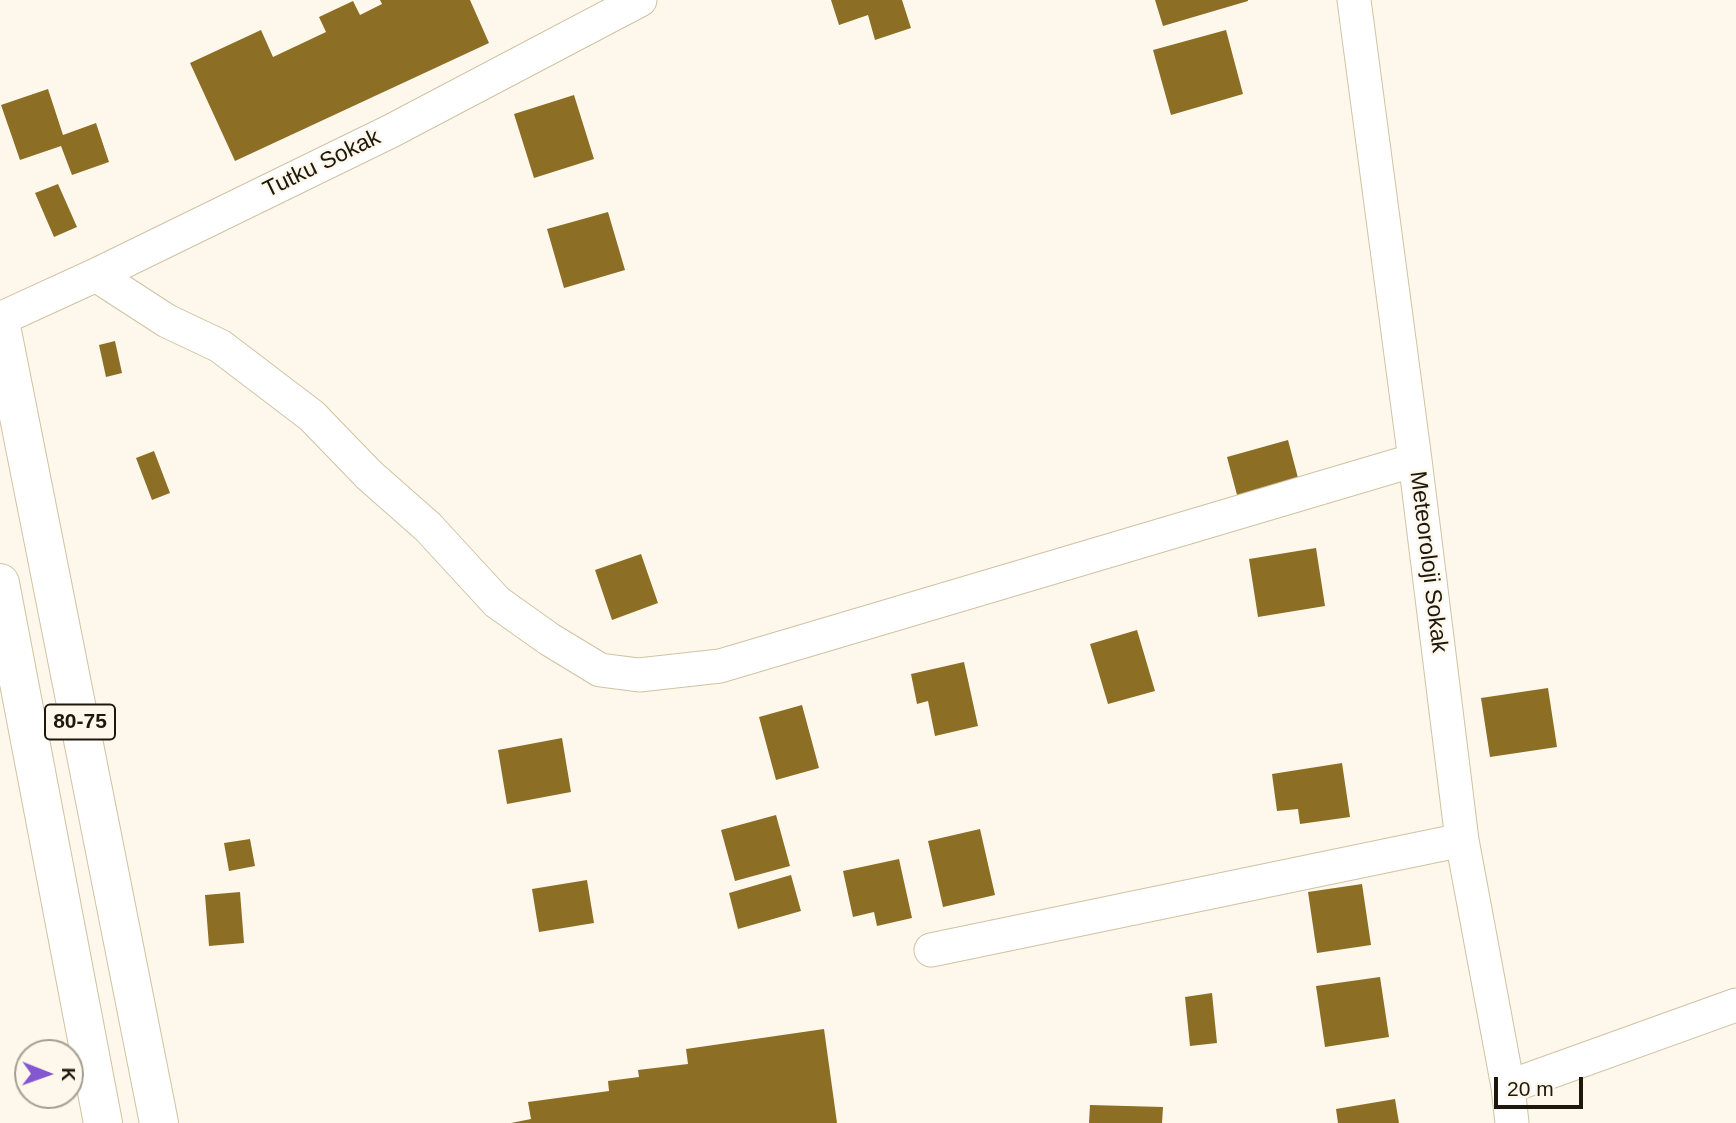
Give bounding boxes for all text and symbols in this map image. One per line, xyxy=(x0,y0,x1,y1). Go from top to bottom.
street label: Tutku Sokak xyxy=(259,124,385,204)
street label: Meteoroloji Sokak xyxy=(1403,470,1453,654)
road number: 80-75 xyxy=(45,704,115,740)
north arrow xyxy=(14,1039,84,1109)
scale bar xyxy=(1498,1064,1587,1108)
text: K xyxy=(58,1067,79,1081)
text: 20 m xyxy=(1507,1077,1554,1100)

